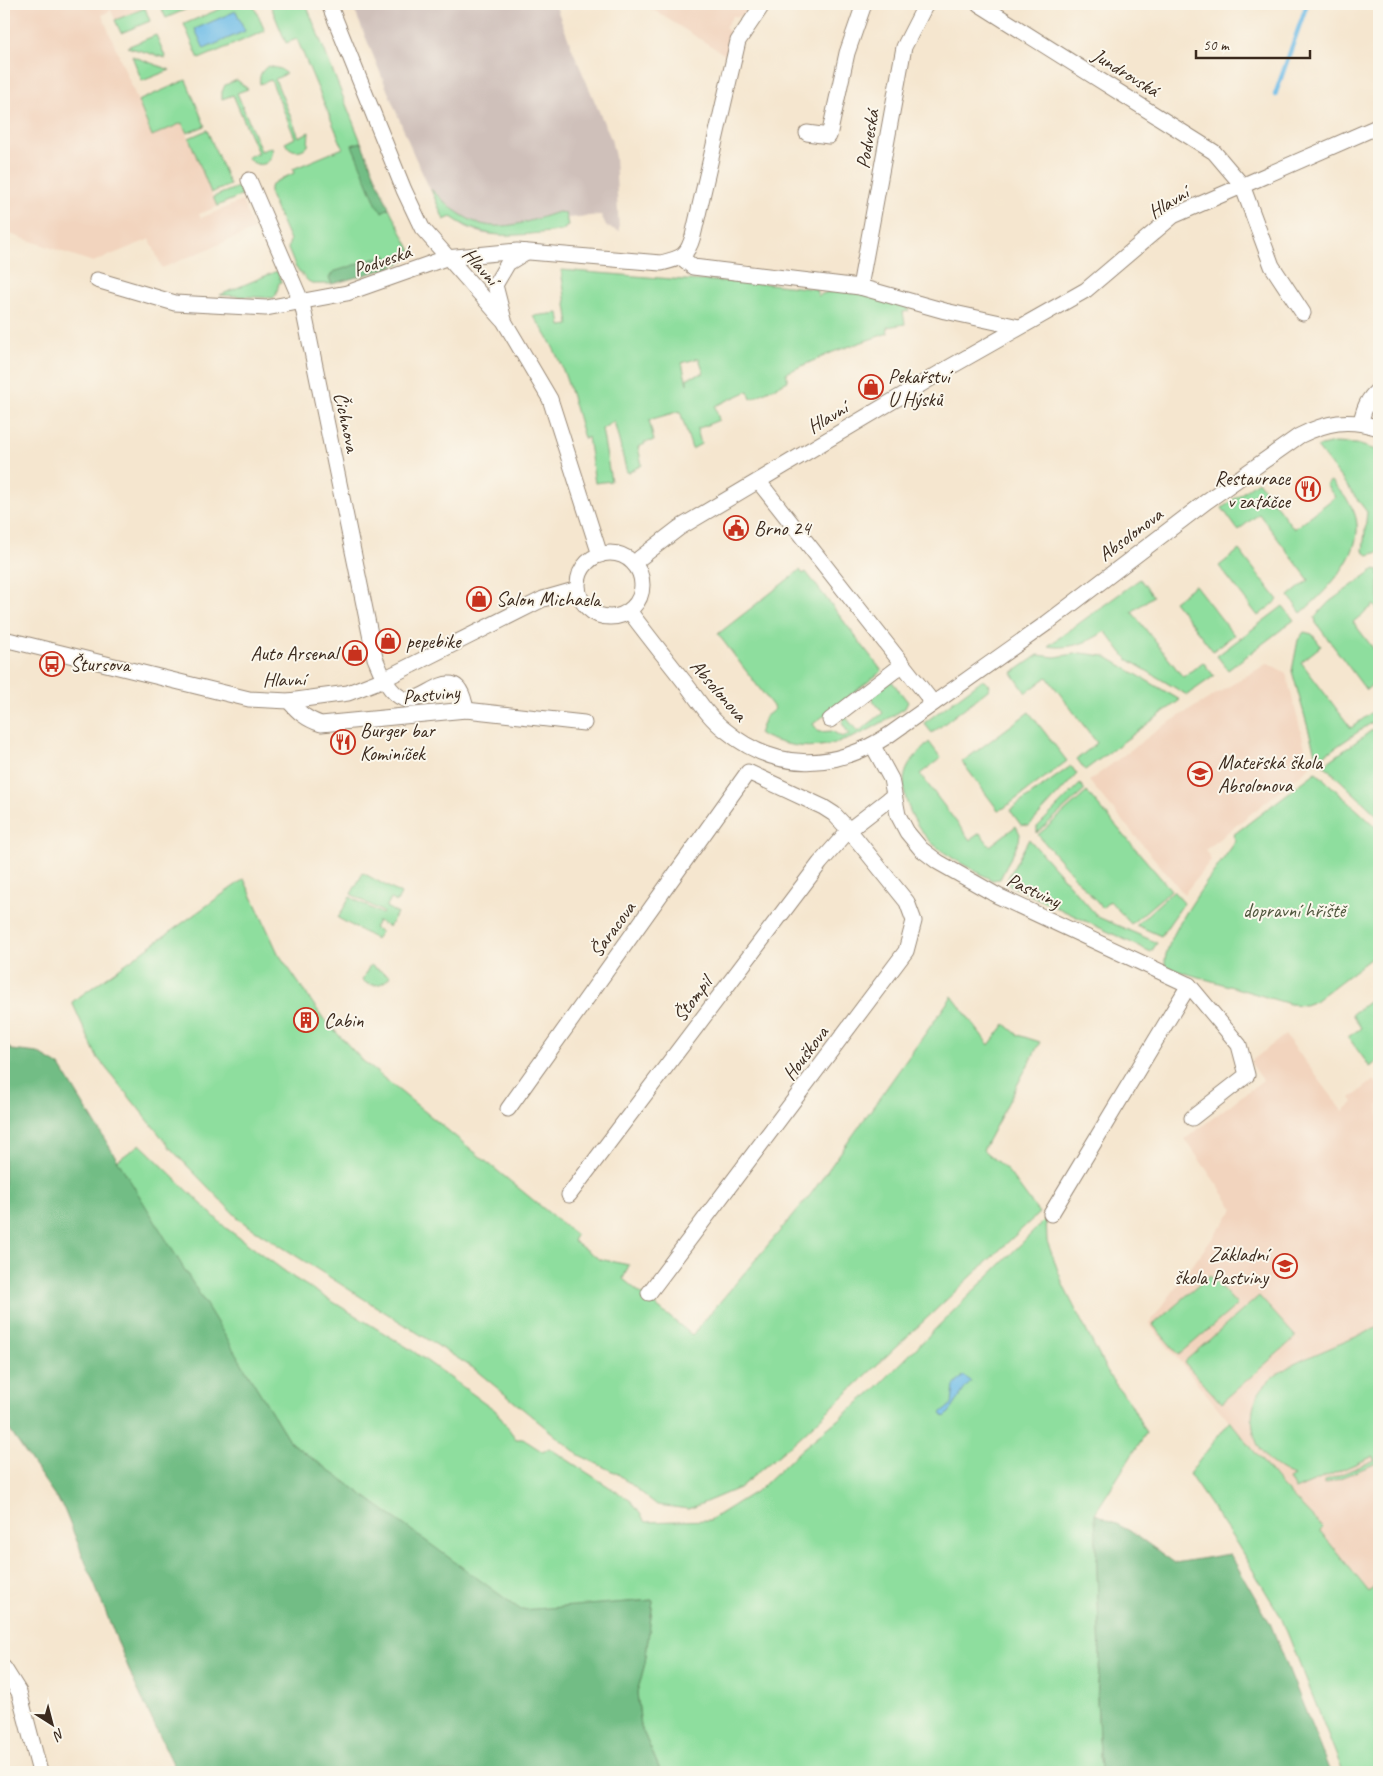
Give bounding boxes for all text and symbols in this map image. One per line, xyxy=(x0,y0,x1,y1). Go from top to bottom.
scale bar xyxy=(1196,28,1309,60)
text: 50 m xyxy=(1203,36,1230,55)
street label: Jundrovská xyxy=(1087,42,1166,104)
street label: Podveská xyxy=(850,105,885,171)
street label: Hlavní xyxy=(1143,178,1197,224)
street label: Podveská xyxy=(350,238,417,282)
street label: Hlavní xyxy=(457,242,507,294)
place label: Pekařství U Hýsků xyxy=(888,364,954,412)
shop icon: Pekařství U Hýsků xyxy=(858,374,884,400)
street label: Čichnova xyxy=(328,390,365,456)
street label: Hlavní xyxy=(802,393,856,439)
place label: Restaurace v zatáčce xyxy=(1215,466,1291,514)
restaurant icon: Restaurace v zatáčce xyxy=(1295,476,1321,502)
street label: Absolonova xyxy=(1093,501,1169,567)
public building icon: Brno 24 xyxy=(723,515,749,541)
place label: Brno 24 xyxy=(754,516,812,541)
shop icon: Salon Michaela xyxy=(466,586,492,612)
place label: Salon Michaela xyxy=(496,587,602,612)
shop icon: pepebike xyxy=(375,628,401,654)
place label: pepebike xyxy=(406,629,462,654)
shop icon: Auto Arsenal xyxy=(342,640,368,666)
place label: Auto Arsenal xyxy=(251,641,342,666)
bus stop icon: Štursova xyxy=(39,651,65,677)
place label: Štursova xyxy=(70,652,131,677)
street label: Absolonova xyxy=(685,654,753,728)
street label: Hlavní xyxy=(262,667,310,692)
street label: Pastviny xyxy=(402,679,462,709)
place label: Burger bar Kominíček xyxy=(360,718,437,766)
restaurant icon: Burger bar Kominíček xyxy=(330,729,356,755)
place label: Mateřská škola Absolonova xyxy=(1218,750,1324,798)
school or university icon: Mateřská škola Absolonova xyxy=(1187,761,1213,787)
street label: Pastviny xyxy=(1003,867,1066,914)
street label: Šaracova xyxy=(584,895,642,962)
park label: dopravní hřiště xyxy=(1243,898,1349,923)
street label: Štompil xyxy=(667,969,720,1027)
building icon: Cabin xyxy=(293,1007,319,1033)
place label: Cabin xyxy=(324,1008,365,1033)
street label: Houškova xyxy=(777,1020,835,1085)
place label: Základní škola Pastviny xyxy=(1174,1242,1272,1290)
school or university icon: Základní škola Pastviny xyxy=(1272,1253,1298,1279)
north arrow xyxy=(28,1698,78,1748)
text: N xyxy=(49,1725,68,1745)

